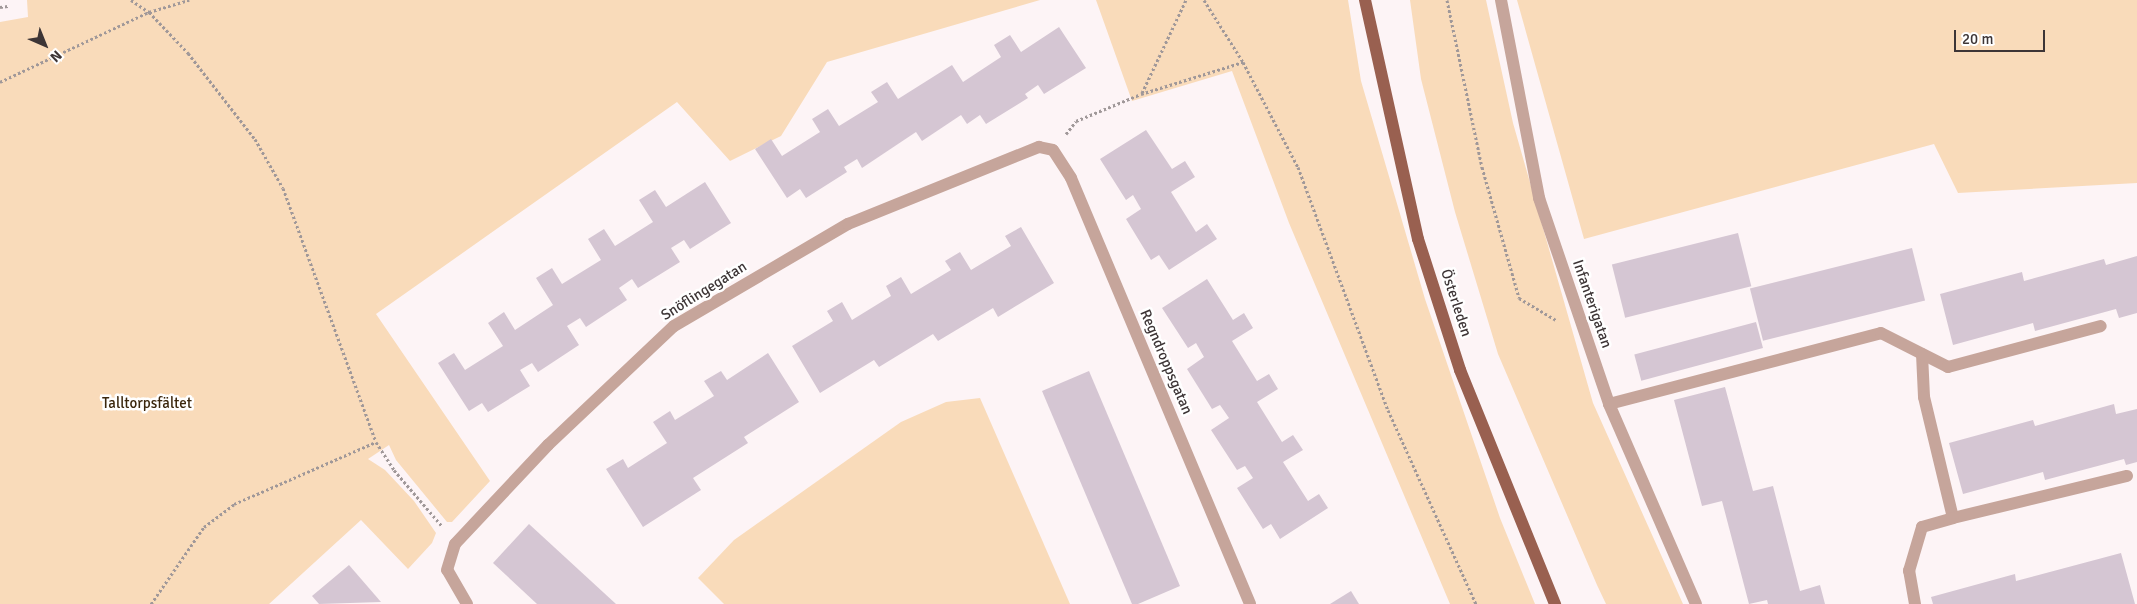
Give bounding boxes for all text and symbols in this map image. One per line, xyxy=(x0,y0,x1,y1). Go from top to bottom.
north arrow xyxy=(20,20,70,70)
scale bar xyxy=(1957,20,2048,52)
text: 20 m xyxy=(1962,30,1993,48)
text: N xyxy=(46,47,65,66)
street label: Infanterigatan xyxy=(1568,257,1616,351)
street label: Snöflingegatan xyxy=(658,258,750,324)
street label: Österleden xyxy=(1437,267,1475,339)
street label: Regndroppsgatan xyxy=(1136,307,1196,417)
park label: Talltorpsfältet xyxy=(102,395,192,413)

